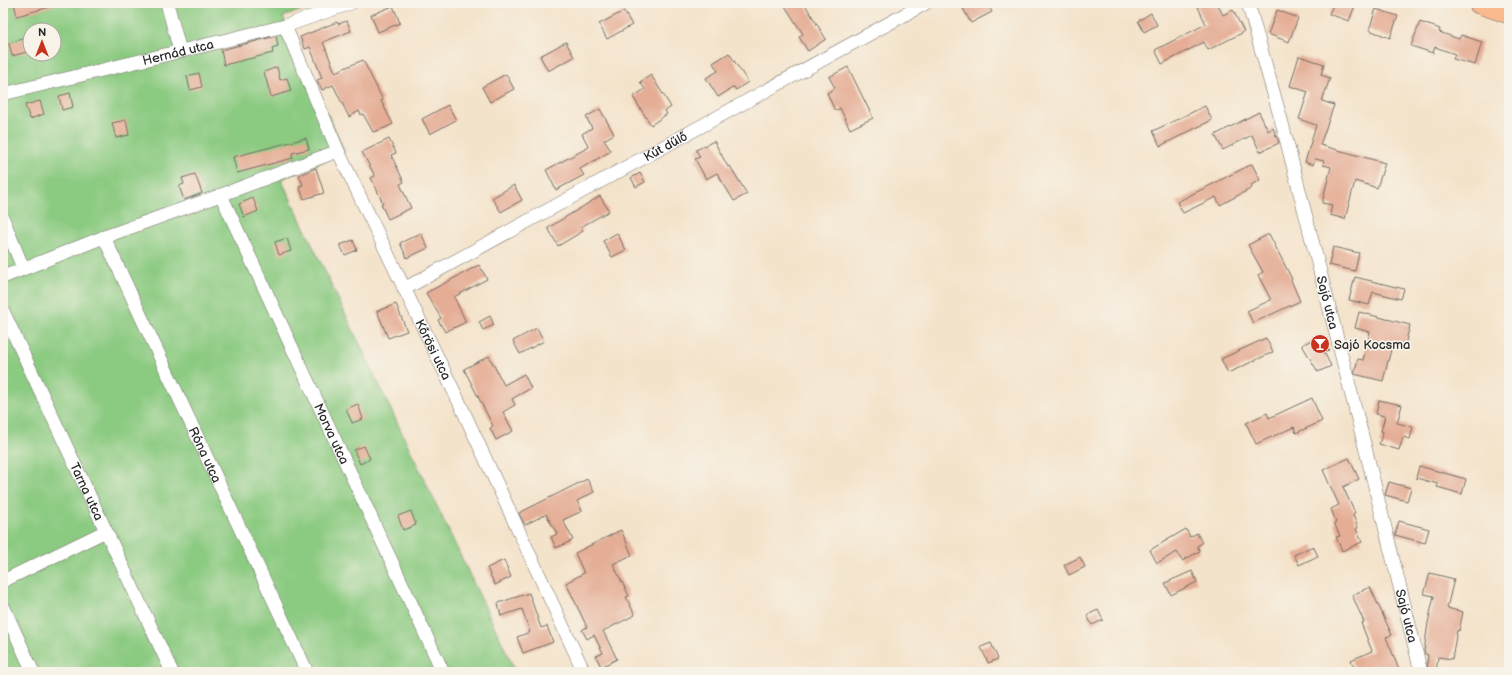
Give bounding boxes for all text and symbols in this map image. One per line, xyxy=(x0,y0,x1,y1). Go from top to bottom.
north arrow xyxy=(22,22,62,62)
text: N xyxy=(38,26,46,39)
street label: Hernád utca xyxy=(141,36,215,69)
street label: Kút dűlő xyxy=(641,128,691,165)
street label: Sajó utca xyxy=(1313,274,1342,331)
street label: Kőrösi utca xyxy=(411,317,454,383)
bar icon: Sajó Kocsma xyxy=(1309,333,1331,355)
place label: Sajó Kocsma xyxy=(1334,337,1410,353)
street label: Morva utca xyxy=(310,401,352,467)
street label: Róna utca xyxy=(185,424,225,485)
street label: Tarna utca xyxy=(66,460,107,523)
street label: Sajó utca xyxy=(1392,588,1420,644)

